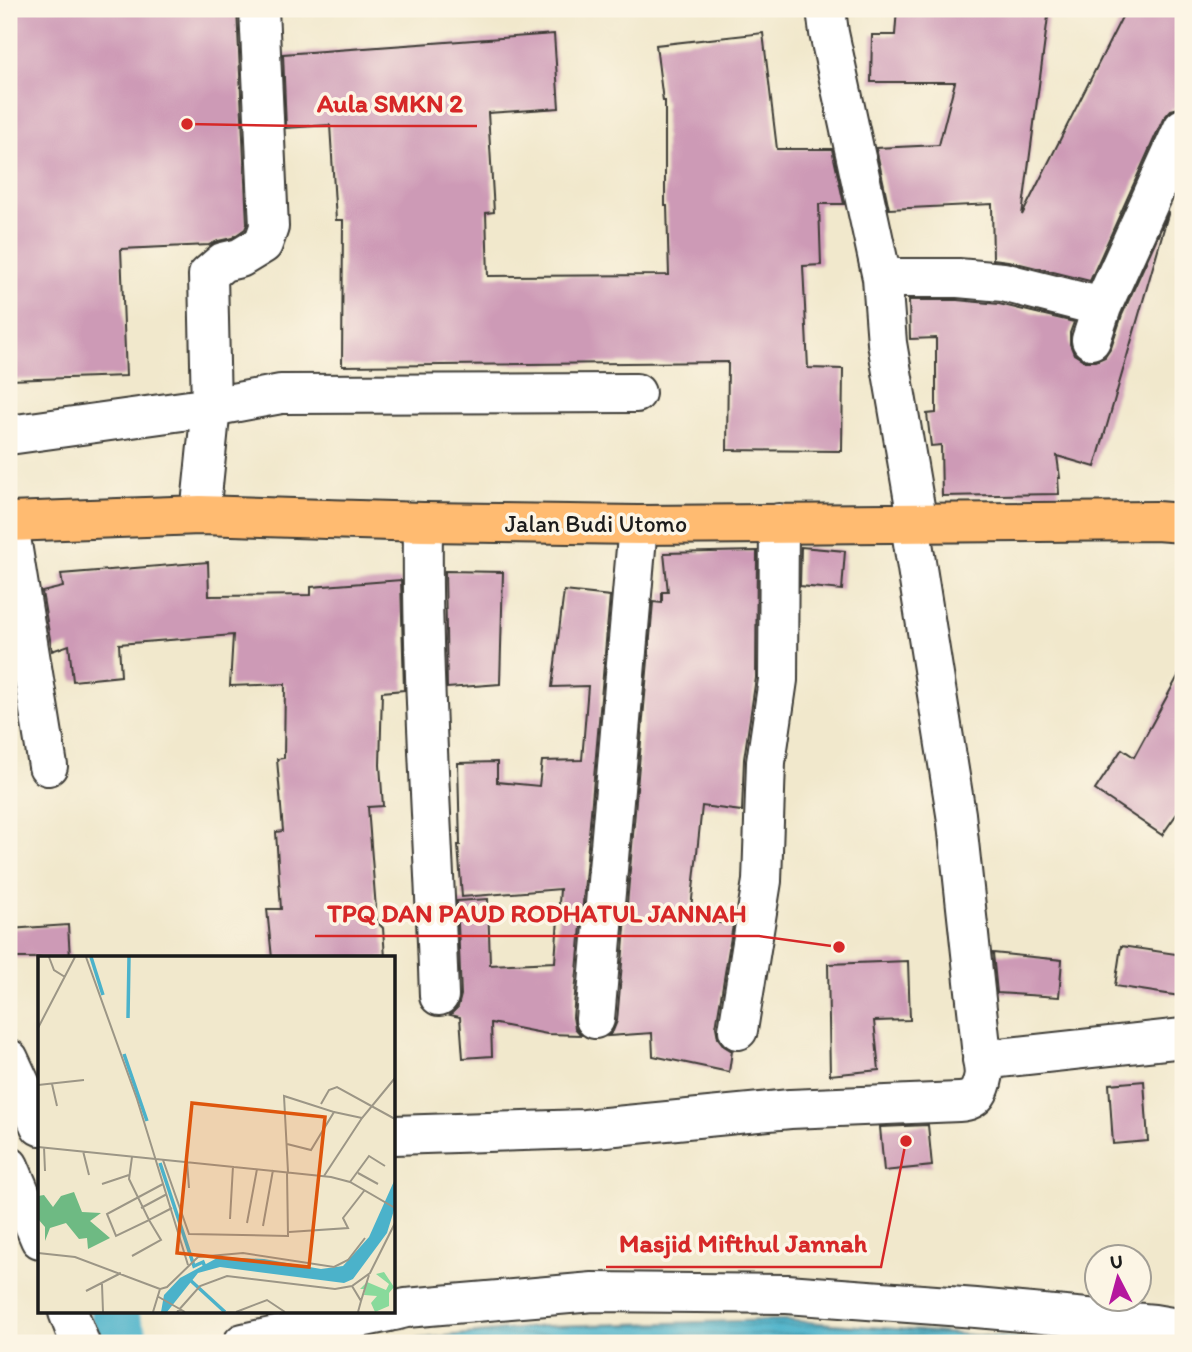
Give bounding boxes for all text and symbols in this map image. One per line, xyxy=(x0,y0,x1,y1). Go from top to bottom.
callout: Aula SMKN 2 xyxy=(303,79,477,126)
text: Aula SMKN 2 xyxy=(316,87,463,119)
street label: Jalan Budi Utomo xyxy=(505,509,687,538)
callout: TPQ DAN PAUD RODHATUL JANNAH xyxy=(315,889,759,936)
text: TPQ DAN PAUD RODHATUL JANNAH xyxy=(326,897,747,929)
inset map xyxy=(38,956,396,1314)
callout: Masjid Mifthul Jannah xyxy=(606,1220,881,1267)
text: Masjid Mifthul Jannah xyxy=(619,1227,868,1259)
north arrow xyxy=(1084,1244,1154,1314)
text: U xyxy=(1109,1249,1124,1274)

